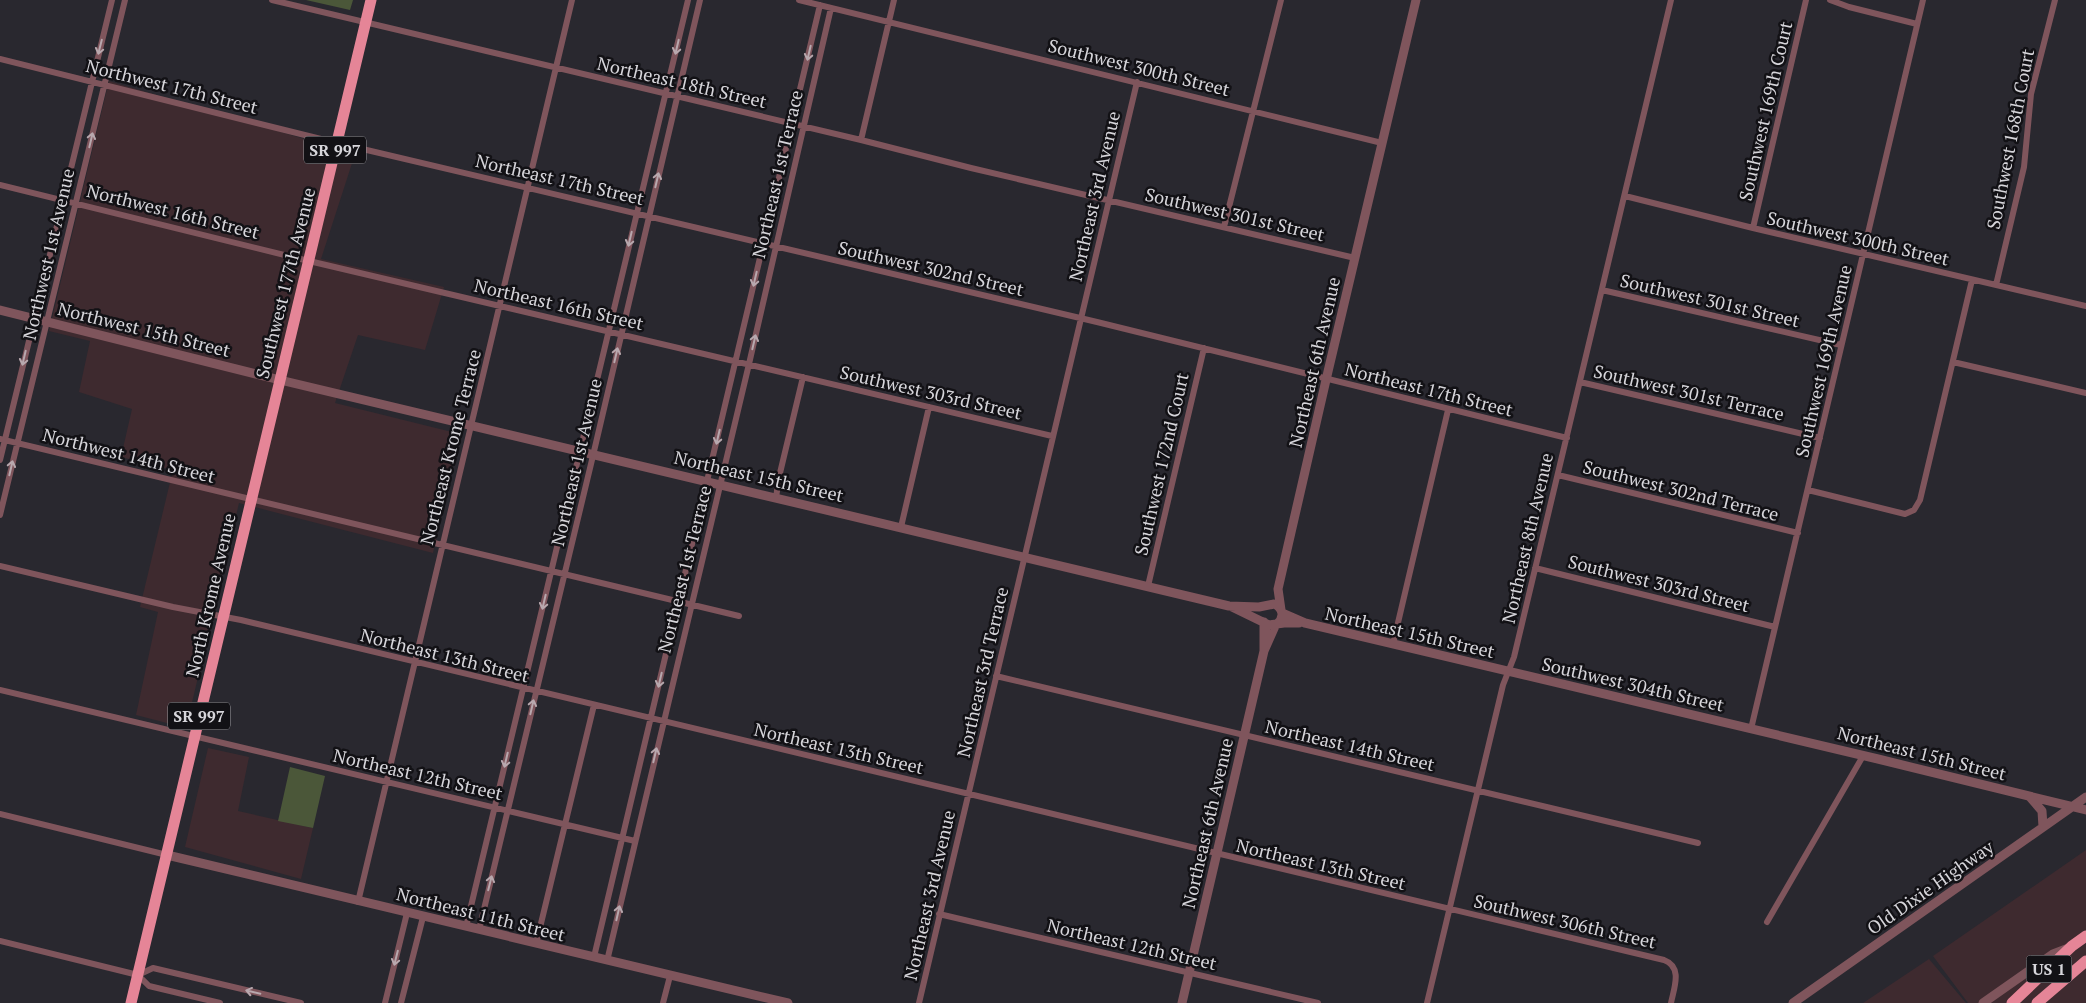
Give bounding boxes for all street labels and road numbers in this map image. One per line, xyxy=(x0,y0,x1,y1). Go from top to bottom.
street label: Southwest 169th Court xyxy=(1733,19,1797,203)
street label: Southwest 300th Street xyxy=(1046,33,1233,101)
street label: Southwest 168th Court xyxy=(1981,46,2039,231)
street label: Northeast 18th Street xyxy=(595,51,769,113)
street label: Northwest 17th Street xyxy=(84,53,261,119)
street label: Northeast 1st Terrace xyxy=(746,88,808,260)
street label: Northeast 3rd Avenue xyxy=(1063,109,1125,283)
road number: SR 997 xyxy=(304,136,366,164)
street label: Northeast 17th Street xyxy=(473,148,647,210)
street label: Northwest 1st Avenue xyxy=(17,166,79,342)
street label: Northwest 16th Street xyxy=(84,178,262,244)
street label: Southwest 301st Street xyxy=(1143,182,1327,246)
street label: Southwest 177th Avenue xyxy=(250,185,320,381)
street label: Southwest 300th Street xyxy=(1764,205,1952,271)
street label: Southwest 302nd Street xyxy=(836,235,1026,301)
street label: Southwest 169th Avenue xyxy=(1789,262,1857,460)
street label: Southwest 301st Street xyxy=(1618,268,1802,332)
street label: Northeast 16th Street xyxy=(472,273,646,335)
street label: Northeast 6th Avenue xyxy=(1283,274,1345,450)
street label: Northwest 15th Street xyxy=(55,296,233,362)
street label: Northeast Krome Terrace xyxy=(414,347,486,547)
street label: Northeast 17th Street xyxy=(1342,357,1516,422)
street label: Southwest 301st Terrace xyxy=(1591,358,1787,426)
street label: Southwest 303rd Street xyxy=(838,359,1025,425)
street label: Southwest 172nd Court xyxy=(1128,370,1194,558)
street label: Northeast 1st Avenue xyxy=(545,376,607,548)
street label: Northwest 14th Street xyxy=(40,422,218,488)
street label: Northeast 15th Street xyxy=(672,445,846,507)
street label: Northeast 8th Avenue xyxy=(1496,450,1558,626)
street label: Southwest 302nd Terrace xyxy=(1581,454,1781,526)
street label: Northeast 1st Terrace xyxy=(652,483,716,655)
street label: North Krome Avenue xyxy=(179,511,241,679)
street label: Southwest 303rd Street xyxy=(1566,549,1752,617)
street label: Northeast 3rd Terrace xyxy=(951,584,1013,760)
street label: Northeast 15th Street xyxy=(1323,601,1497,663)
street label: Northeast 13th Street xyxy=(358,622,532,688)
street label: Southwest 304th Street xyxy=(1539,651,1727,717)
road number: SR 997 xyxy=(168,702,230,729)
street label: Northeast 14th Street xyxy=(1263,714,1437,776)
street label: Northeast 13th Street xyxy=(752,717,926,779)
street label: Northeast 15th Street xyxy=(1835,720,2009,786)
street label: Northeast 6th Avenue xyxy=(1176,735,1238,911)
street label: Northeast 12th Street xyxy=(331,743,505,805)
street label: Northeast 3rd Avenue xyxy=(898,808,960,982)
street label: Northeast 13th Street xyxy=(1234,833,1408,895)
street label: Old Dixie Highway xyxy=(1862,834,1999,940)
street label: Northeast 11th Street xyxy=(394,881,568,947)
street label: Southwest 306th Street xyxy=(1471,888,1659,954)
street label: Northeast 12th Street xyxy=(1045,913,1219,975)
road number: US 1 xyxy=(2026,956,2072,982)

